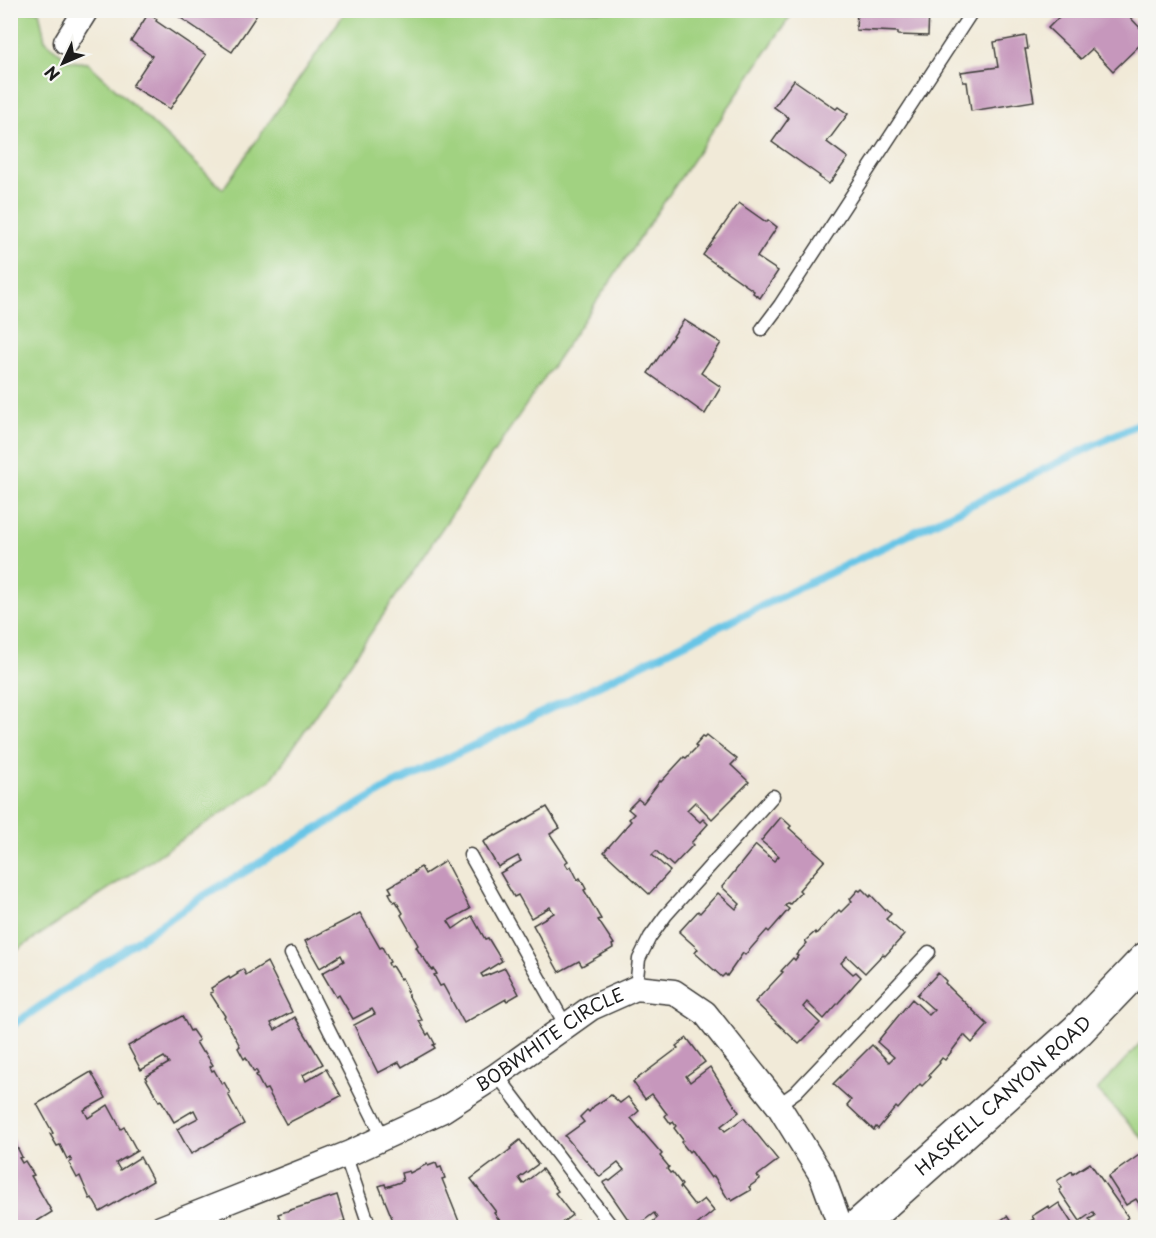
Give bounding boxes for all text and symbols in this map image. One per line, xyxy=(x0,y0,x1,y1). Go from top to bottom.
north arrow xyxy=(33,33,93,93)
text: N xyxy=(38,61,65,87)
street label: BOBWHITE CIRCLE xyxy=(469,980,628,1098)
street label: HASKELL CANYON ROAD xyxy=(908,1009,1097,1181)

